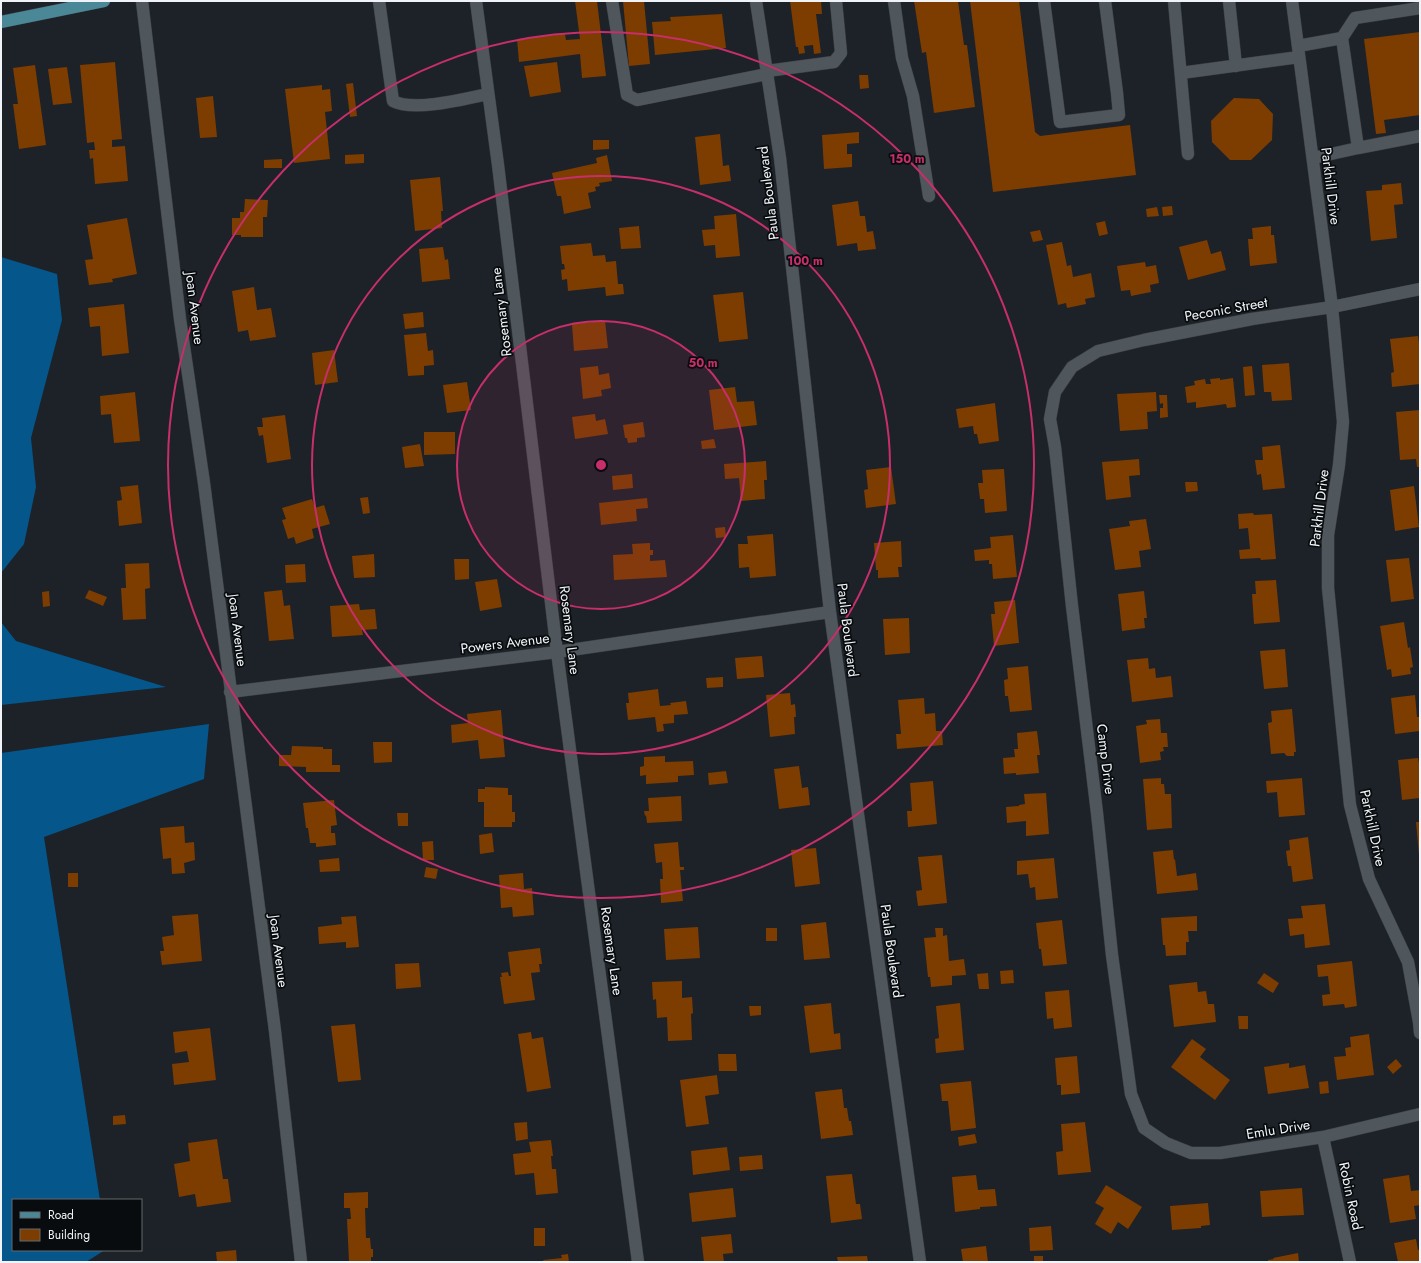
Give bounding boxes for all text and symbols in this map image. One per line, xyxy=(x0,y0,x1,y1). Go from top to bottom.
street label: Paula Boulevard xyxy=(752,145,784,241)
street label: Parkhill Drive xyxy=(1316,146,1346,226)
text: 150 m xyxy=(889,150,925,168)
text: 100 m xyxy=(787,252,823,270)
street label: Rosemary Lane xyxy=(486,267,516,357)
street label: Joan Avenue xyxy=(180,269,209,345)
street label: Peconic Street xyxy=(1183,292,1270,326)
text: 50 m xyxy=(688,354,718,372)
centre of rings xyxy=(594,458,608,472)
street label: Parkhill Drive xyxy=(1304,468,1334,548)
street label: Paula Boulevard xyxy=(832,582,864,678)
street label: Rosemary Lane xyxy=(555,585,585,675)
street label: Joan Avenue xyxy=(223,591,252,667)
street label: Powers Avenue xyxy=(459,628,551,658)
street label: Camp Drive xyxy=(1092,723,1120,795)
street label: Parkhill Drive xyxy=(1355,788,1391,868)
street label: Paula Boulevard xyxy=(876,903,908,999)
street label: Rosemary Lane xyxy=(596,905,628,997)
street label: Joan Avenue xyxy=(264,912,293,988)
street label: Emlu Drive xyxy=(1245,1114,1311,1144)
street label: Robin Road xyxy=(1334,1160,1368,1232)
legend xyxy=(12,1199,142,1251)
text: Road xyxy=(48,1206,74,1224)
text: Building xyxy=(48,1226,90,1244)

